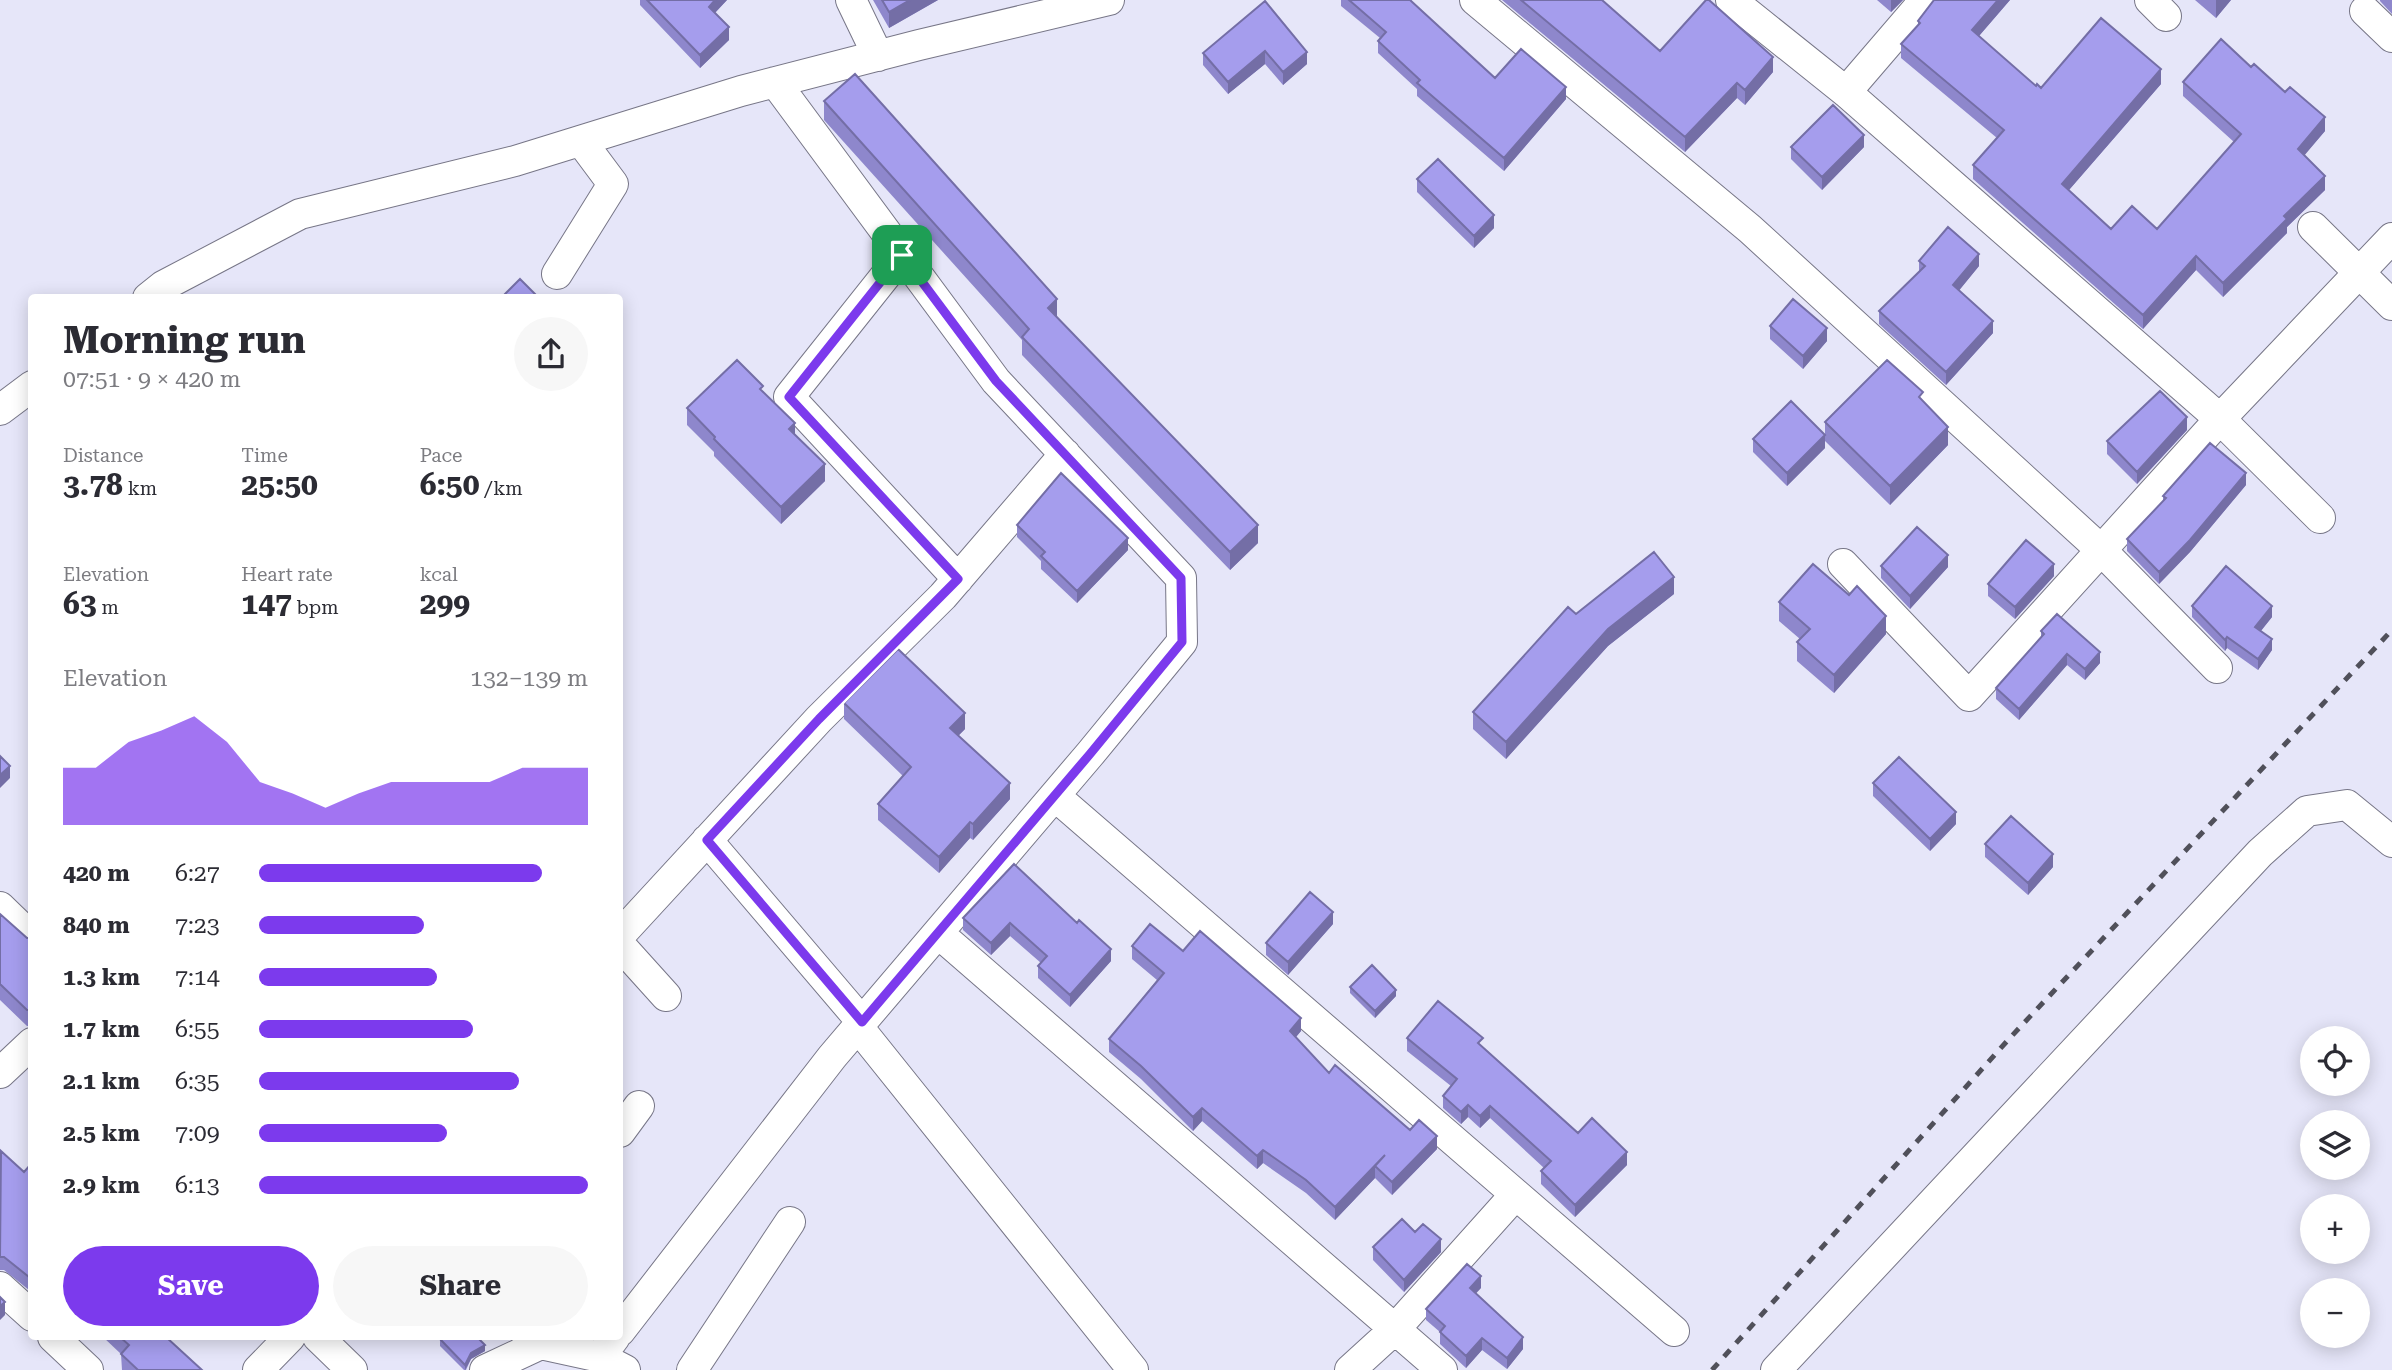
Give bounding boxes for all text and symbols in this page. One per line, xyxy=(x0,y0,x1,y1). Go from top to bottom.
pin xyxy=(872,225,932,285)
icon: arrive xyxy=(883,236,921,274)
button: share xyxy=(514,317,588,391)
text: Morning run xyxy=(63,318,306,362)
text: 07:51 · 9 × 420 m xyxy=(63,366,241,393)
text: Distance xyxy=(63,444,143,467)
text: Time xyxy=(241,444,288,467)
text: Pace xyxy=(420,444,463,467)
text: 3.78 xyxy=(63,467,123,502)
text: 25:50 xyxy=(241,467,318,502)
text: 6:50 xyxy=(420,467,479,502)
text: km xyxy=(123,477,157,500)
text: /km xyxy=(479,477,523,500)
text: Elevation xyxy=(63,563,149,586)
text: Heart rate xyxy=(241,563,333,586)
text: kcal xyxy=(420,563,458,586)
text: 63 xyxy=(63,586,97,621)
text: 147 xyxy=(241,586,292,621)
text: 299 xyxy=(420,586,470,621)
text: m xyxy=(97,596,119,619)
text: bpm xyxy=(292,596,339,619)
text: Elevation xyxy=(63,665,167,692)
text: 132–139 m xyxy=(470,665,588,692)
text: 420 m xyxy=(63,860,130,887)
text: 6:27 xyxy=(175,860,220,887)
text: 840 m xyxy=(63,912,130,939)
text: 7:23 xyxy=(175,912,220,939)
text: 1.3 km xyxy=(63,964,140,991)
text: 7:14 xyxy=(175,964,220,991)
text: 1.7 km xyxy=(63,1016,140,1043)
text: 6:55 xyxy=(175,1016,220,1043)
map controls xyxy=(2300,1026,2370,1348)
button: locate xyxy=(2300,1026,2370,1096)
text: 2.1 km xyxy=(63,1068,140,1095)
text: 6:35 xyxy=(175,1068,220,1095)
button: layers xyxy=(2300,1110,2370,1180)
text: 2.5 km xyxy=(63,1120,140,1147)
text: 7:09 xyxy=(175,1120,220,1147)
text: 2.9 km xyxy=(63,1172,140,1199)
text: 6:13 xyxy=(175,1172,220,1199)
button: + xyxy=(2300,1194,2370,1264)
button: Save xyxy=(63,1246,319,1326)
button: Share xyxy=(333,1246,588,1326)
button: − xyxy=(2300,1278,2370,1348)

